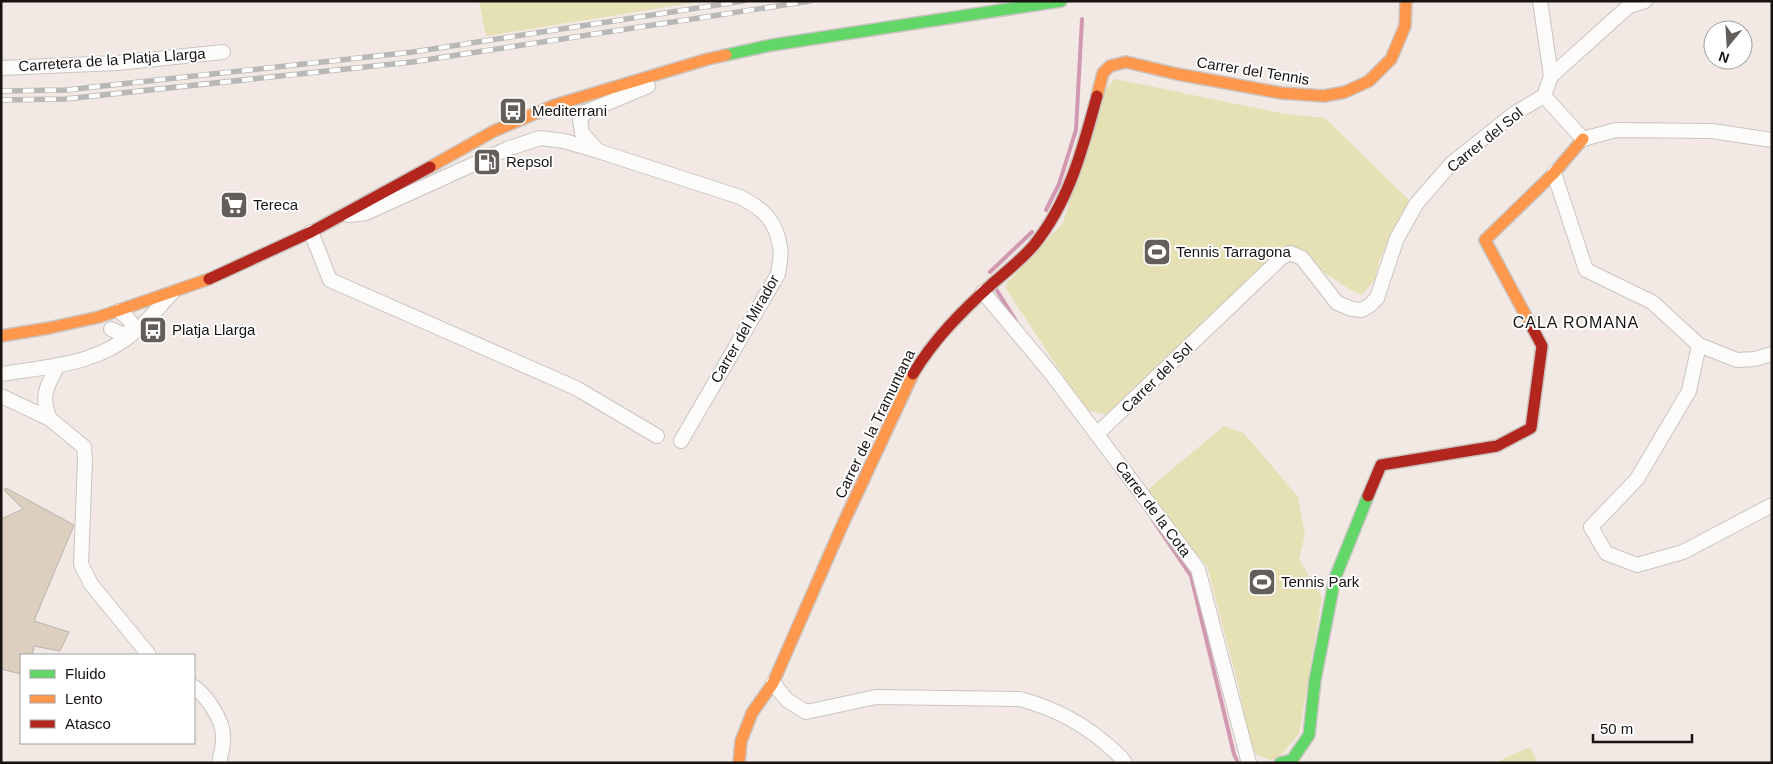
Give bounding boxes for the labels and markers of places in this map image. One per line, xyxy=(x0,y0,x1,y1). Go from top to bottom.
bus stop icon: Mediterrani xyxy=(498,96,528,126)
place label: Mediterrani xyxy=(532,102,607,119)
fuel station icon: Repsol xyxy=(472,147,502,177)
place label: Repsol xyxy=(506,153,553,170)
supermarket icon: Tereca xyxy=(219,190,249,220)
place label: Tereca xyxy=(253,196,299,213)
sports icon: Tennis Tarragona xyxy=(1142,237,1172,267)
place label: Tennis Tarragona xyxy=(1176,243,1291,260)
bus stop icon: Platja Llarga xyxy=(138,315,168,345)
place label: Platja Llarga xyxy=(172,321,256,338)
sports icon: Tennis Park xyxy=(1247,567,1277,597)
place label: Tennis Park xyxy=(1281,573,1360,590)

